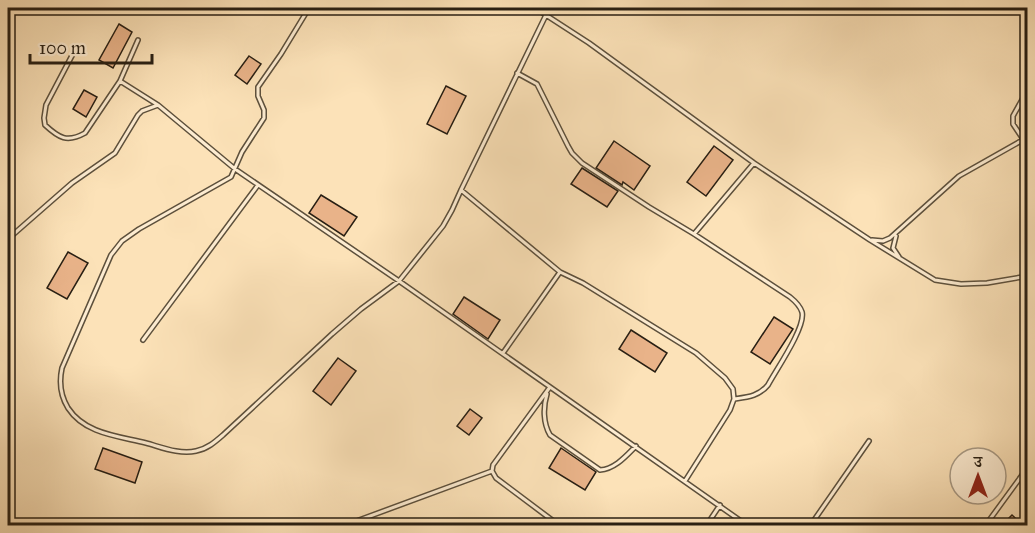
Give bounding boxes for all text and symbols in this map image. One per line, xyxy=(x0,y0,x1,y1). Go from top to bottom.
scale bar xyxy=(30,27,152,65)
text: 100 m xyxy=(39,37,86,59)
north arrow xyxy=(948,446,1008,506)
text: उ xyxy=(973,452,984,471)

